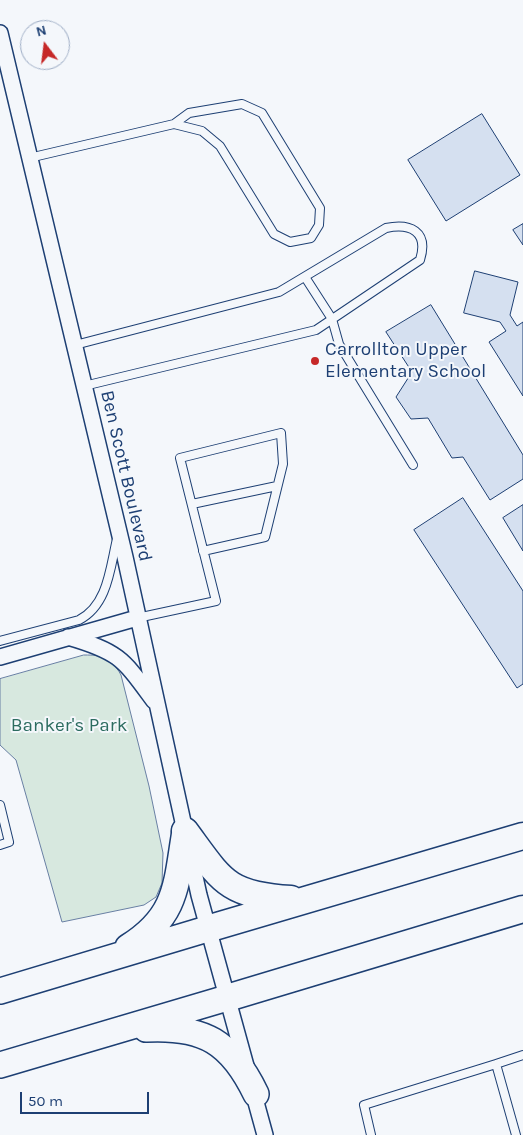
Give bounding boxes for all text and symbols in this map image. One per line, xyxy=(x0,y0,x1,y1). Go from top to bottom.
north arrow xyxy=(20,20,70,70)
text: N xyxy=(34,21,48,41)
place label: Carrollton Upper Elementary School xyxy=(325,339,486,383)
marker: Carrollton Upper Elementary School xyxy=(309,355,321,367)
street label: Ben Scott Boulevard xyxy=(95,388,157,564)
park label: Banker's Park xyxy=(11,715,127,737)
scale bar xyxy=(22,1082,151,1114)
text: 50 m xyxy=(28,1092,63,1110)

